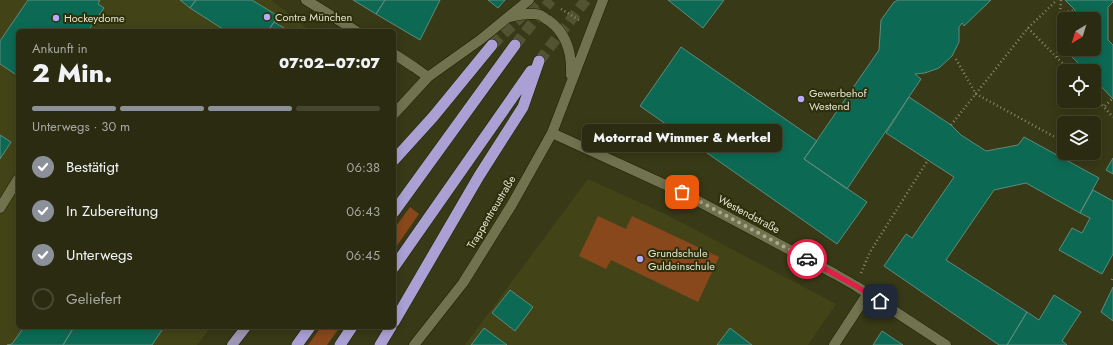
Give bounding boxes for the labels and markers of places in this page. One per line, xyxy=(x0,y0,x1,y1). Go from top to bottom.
place label: Contra München xyxy=(275,9,352,25)
place label: Hockeydome xyxy=(64,10,125,26)
marker: Contra München xyxy=(262,12,272,22)
marker: Hockeydome xyxy=(51,13,61,23)
place label: Gewerbehof Westend xyxy=(809,85,867,114)
marker: Gewerbehof Westend xyxy=(796,94,806,104)
callout: Motorrad Wimmer & Merkel xyxy=(582,124,782,152)
pin xyxy=(665,175,699,209)
place label: Grundschule Guldeinschule xyxy=(648,245,715,274)
marker: Grundschule Guldeinschule xyxy=(635,254,645,264)
pin xyxy=(863,284,897,318)

